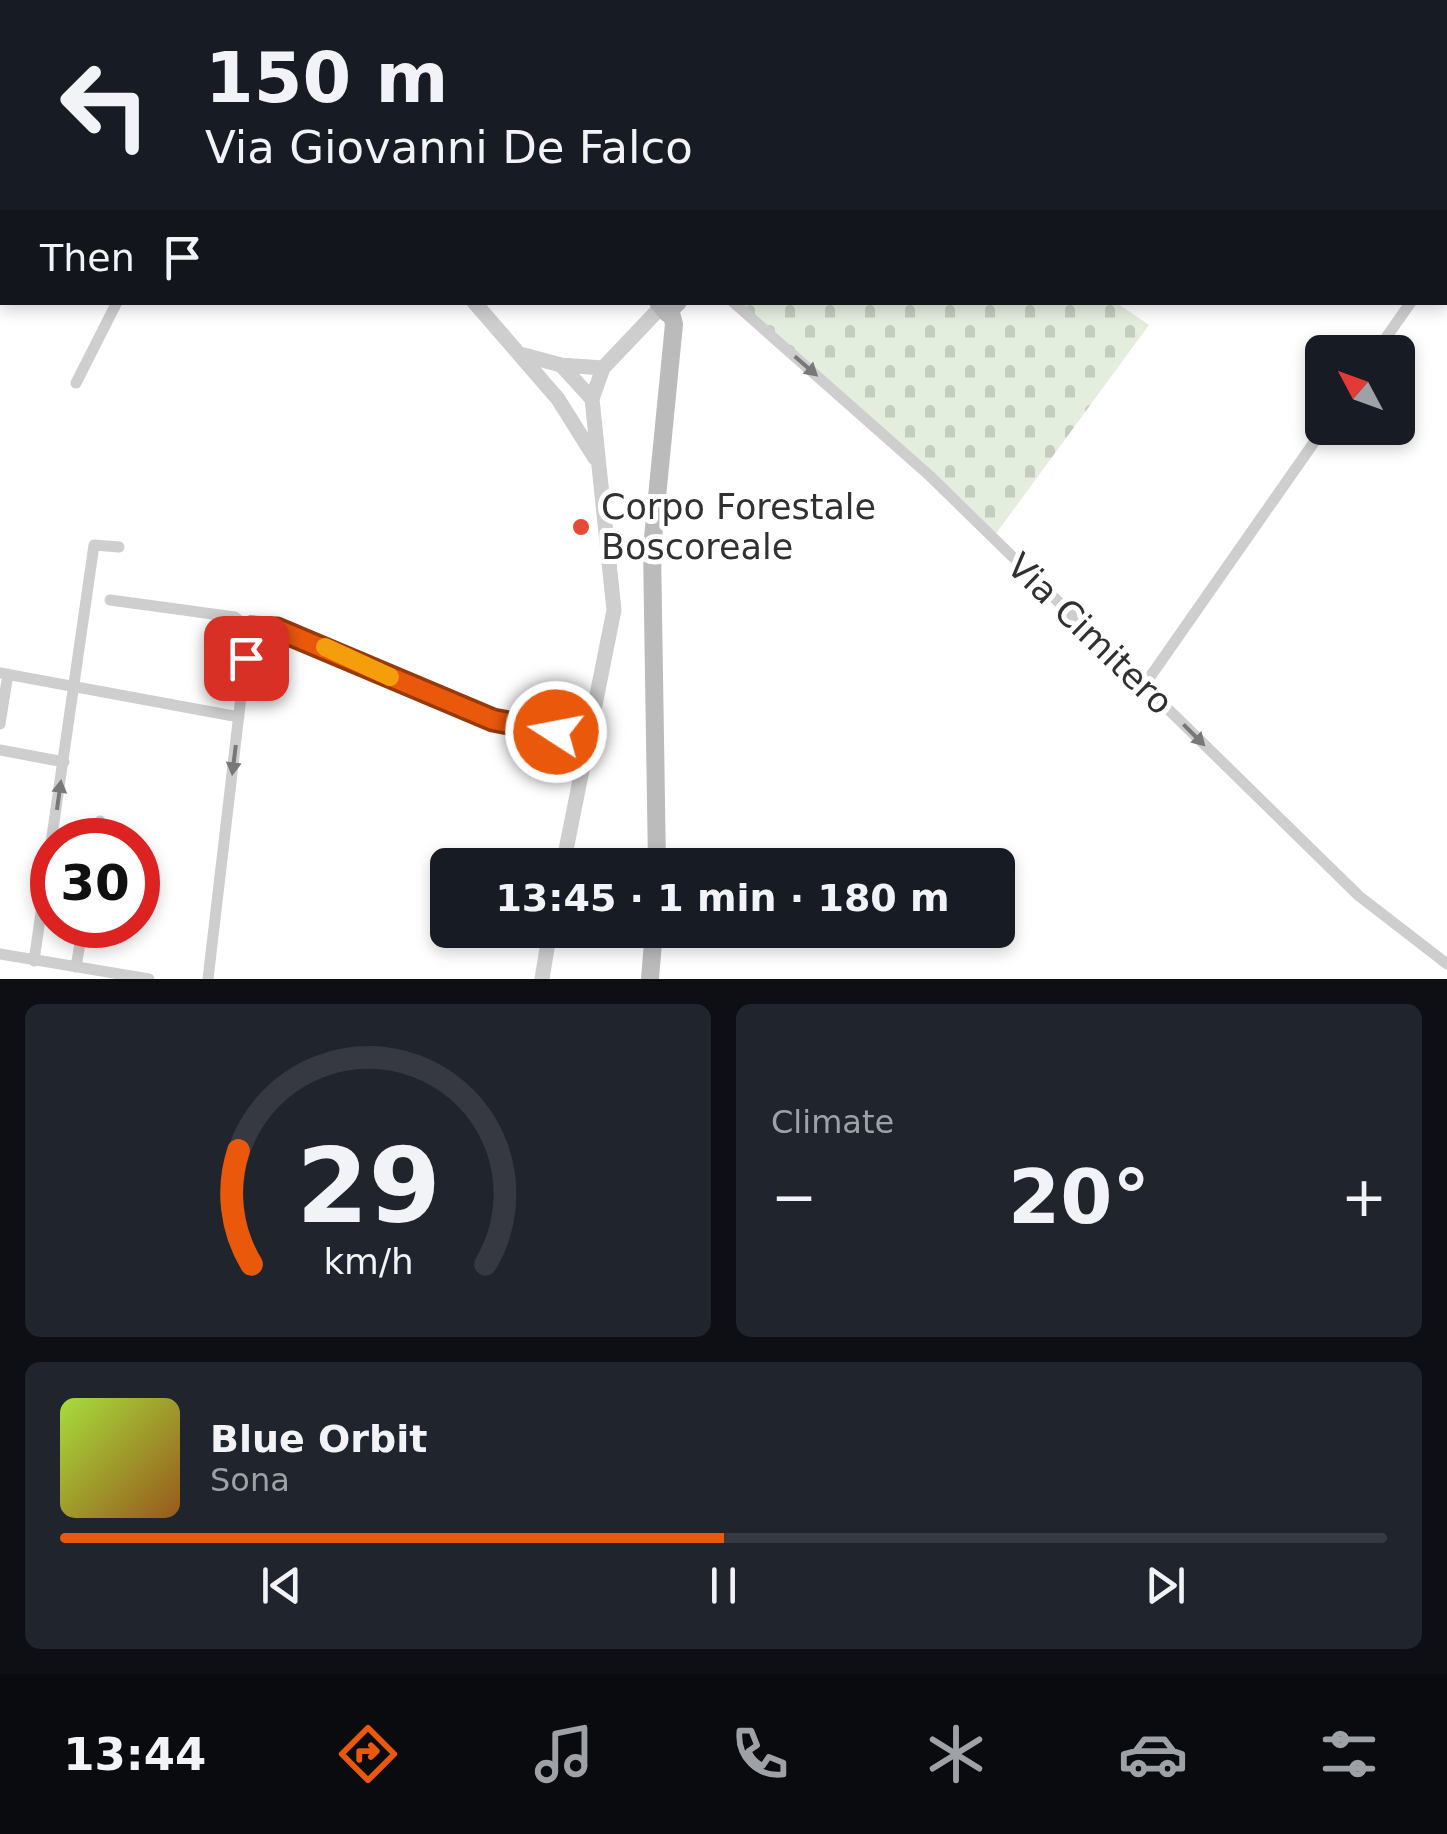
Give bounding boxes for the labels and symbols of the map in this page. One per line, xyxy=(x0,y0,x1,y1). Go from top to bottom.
north arrow xyxy=(1305,335,1415,445)
one-way arrow xyxy=(794,355,819,377)
place label: Corpo Forestale Boscoreale xyxy=(601,487,876,567)
marker: Corpo Forestale Boscoreale xyxy=(570,516,592,538)
street label: Via Cimitero xyxy=(999,545,1181,723)
pin xyxy=(204,616,289,701)
position arrow xyxy=(504,680,608,784)
one-way arrow xyxy=(1181,723,1205,747)
one-way arrow xyxy=(226,744,242,776)
one-way arrow xyxy=(52,779,67,811)
speed limit sign: 30 xyxy=(30,818,160,948)

